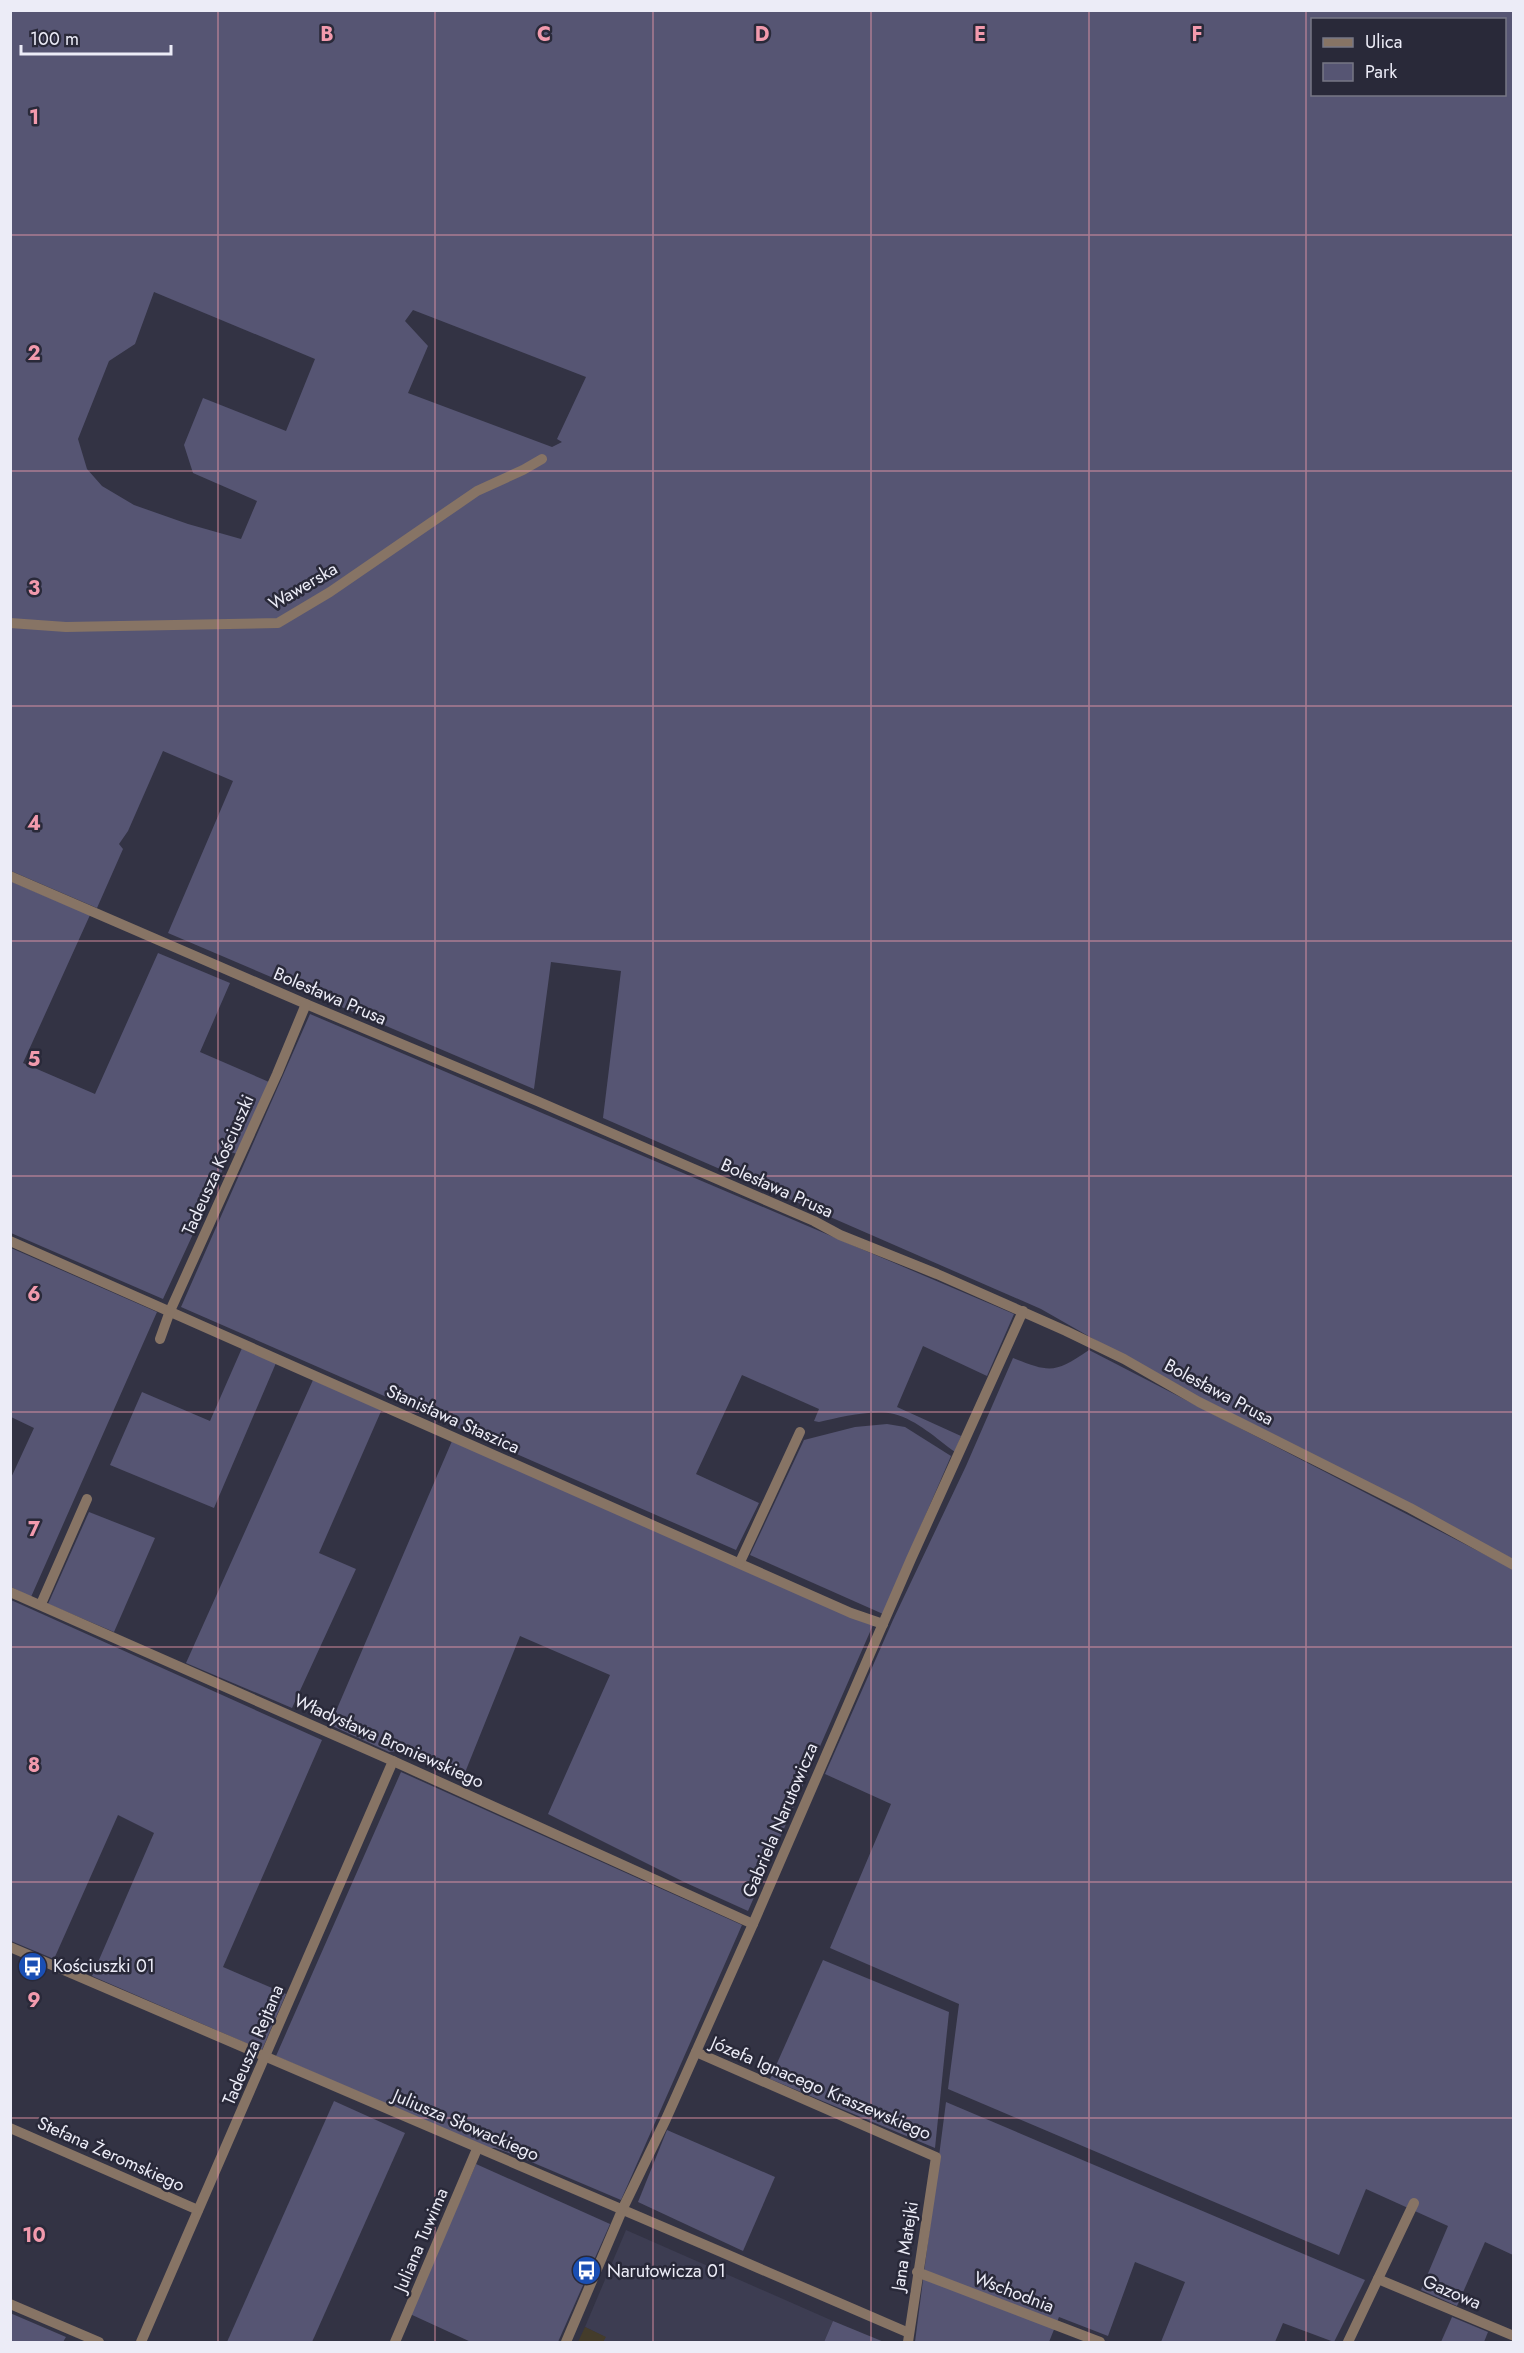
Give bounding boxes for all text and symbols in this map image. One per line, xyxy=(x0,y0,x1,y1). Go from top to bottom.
scale bar xyxy=(21,18,171,56)
legend xyxy=(1311,18,1506,96)
text: B xyxy=(320,20,334,49)
text: C xyxy=(537,20,551,49)
text: D xyxy=(755,20,769,49)
text: E xyxy=(974,20,986,49)
text: F xyxy=(1191,20,1203,49)
text: 100 m xyxy=(30,26,79,52)
text: Ulica xyxy=(1365,29,1402,55)
text: Park xyxy=(1365,59,1397,85)
text: 1 xyxy=(29,103,39,132)
text: 2 xyxy=(27,339,41,368)
street label: Wawerska xyxy=(264,556,342,616)
text: 3 xyxy=(28,574,40,603)
text: 4 xyxy=(27,809,41,838)
street label: Bolesława Prusa xyxy=(269,960,391,1032)
text: 5 xyxy=(28,1045,41,1074)
street label: Tadeusza Kościuszki xyxy=(175,1091,261,1239)
street label: Bolesława Prusa xyxy=(717,1152,837,1224)
text: 6 xyxy=(27,1280,41,1309)
street label: Bolesława Prusa xyxy=(1160,1352,1278,1432)
street label: Stanisława Staszica xyxy=(382,1378,524,1460)
text: 7 xyxy=(28,1515,41,1544)
street label: Władysława Broniewskiego xyxy=(290,1687,488,1795)
street label: Gabriela Narutowicza xyxy=(736,1739,824,1901)
text: 8 xyxy=(28,1751,40,1780)
bus stop icon: Kościuszki 01 xyxy=(16,1950,48,1982)
place label: Kościuszki 01 xyxy=(53,1953,155,1979)
street label: Tadeusza Rejtana xyxy=(216,1981,290,2109)
text: 9 xyxy=(27,1986,41,2015)
street label: Józefa Ignacego Kraszewskiego xyxy=(705,2029,935,2146)
street label: Juliusza Słowackiego xyxy=(387,2082,543,2168)
street label: Stefana Żeromskiego xyxy=(33,2110,189,2198)
street label: Juliana Tuwima xyxy=(387,2184,455,2298)
street label: Jana Matejki xyxy=(885,2199,925,2295)
text: 10 xyxy=(22,2221,46,2250)
bus stop icon: Narutowicza 01 xyxy=(570,2255,602,2287)
place label: Narutowicza 01 xyxy=(607,2258,726,2284)
street label: Wschodnia xyxy=(970,2265,1058,2319)
street label: Gazowa xyxy=(1419,2268,1485,2316)

